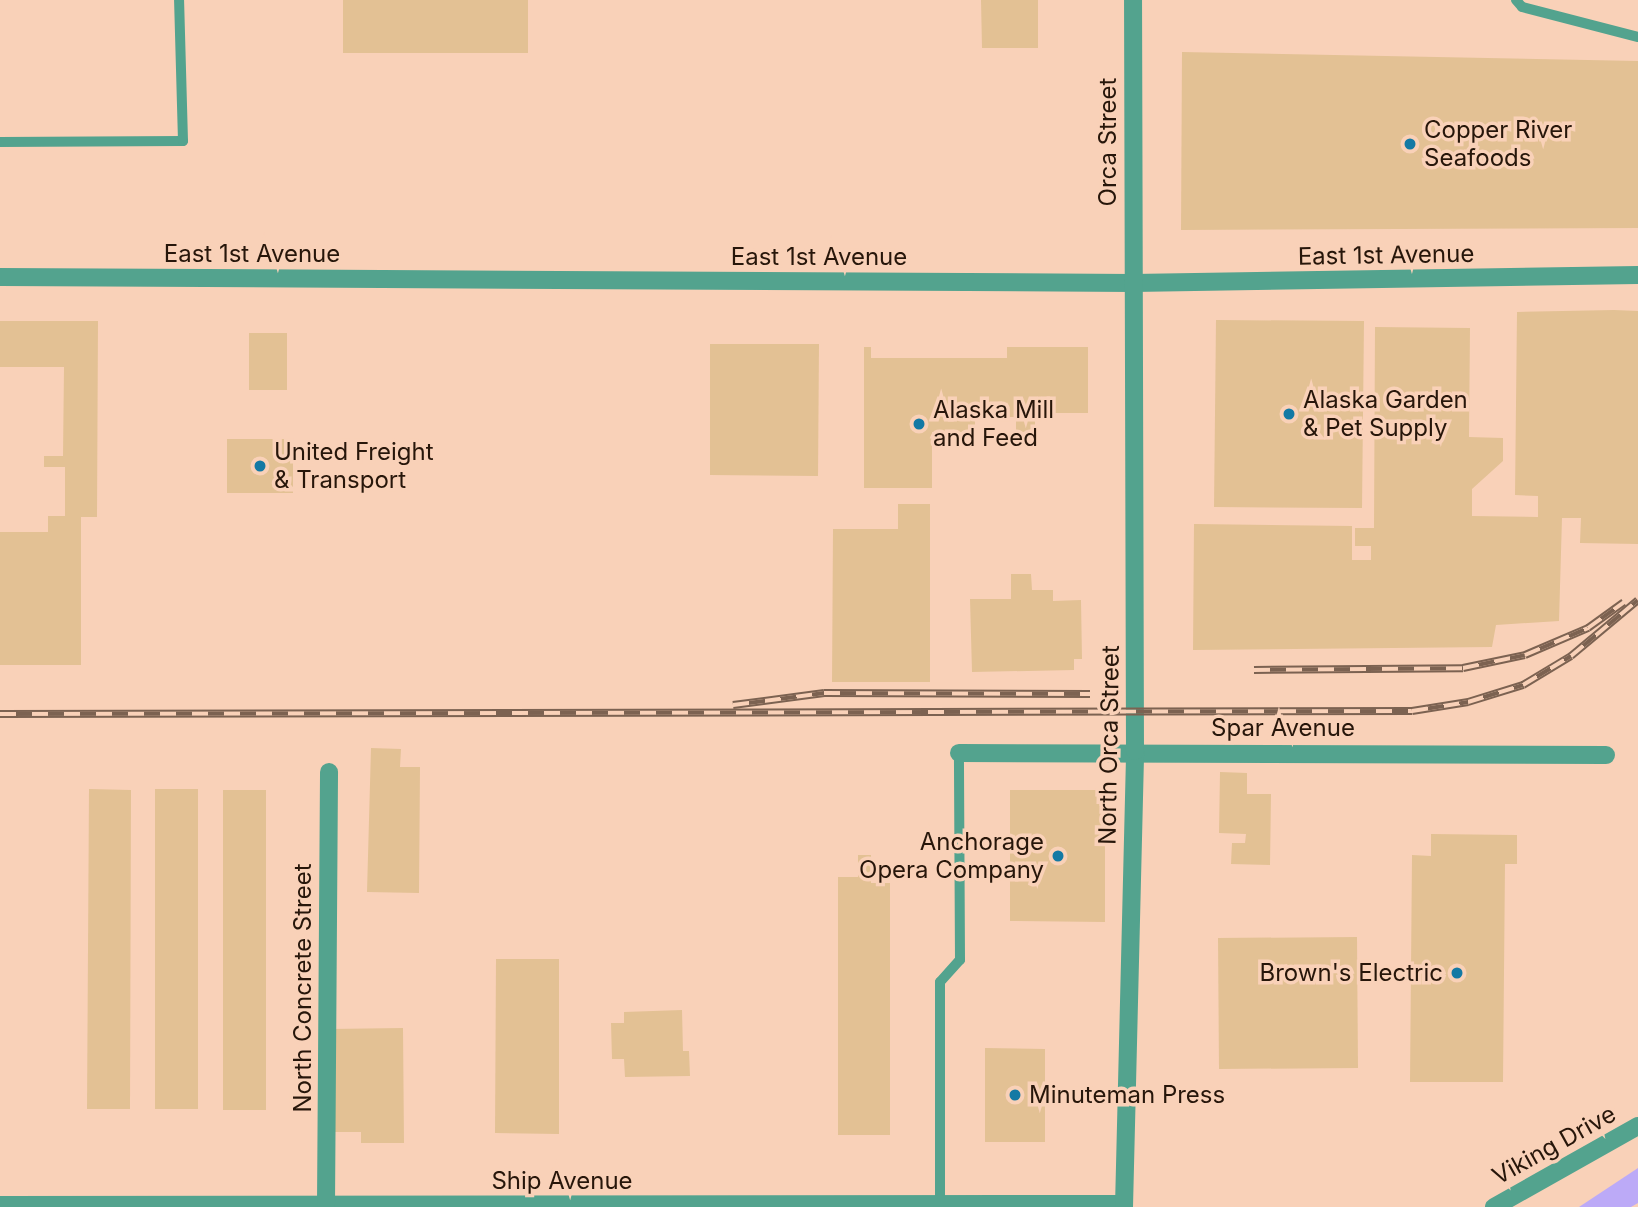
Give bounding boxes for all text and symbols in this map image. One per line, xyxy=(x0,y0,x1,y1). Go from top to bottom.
street label: Orca Street xyxy=(1094,78,1122,206)
place label: Copper River Seafoods xyxy=(1424,116,1572,172)
marker: Copper River Seafoods xyxy=(1402,136,1418,152)
street label: East 1st Avenue xyxy=(1298,239,1474,271)
street label: East 1st Avenue xyxy=(164,240,340,268)
street label: East 1st Avenue xyxy=(731,243,907,271)
place label: Alaska Garden & Pet Supply xyxy=(1303,386,1468,442)
place label: Alaska Mill and Feed xyxy=(933,396,1054,452)
marker: Alaska Garden & Pet Supply xyxy=(1281,406,1297,422)
marker: Alaska Mill and Feed xyxy=(911,416,927,432)
place label: United Freight & Transport xyxy=(274,438,434,494)
marker: United Freight & Transport xyxy=(252,458,268,474)
street label: North Orca Street xyxy=(1093,645,1125,845)
street label: Spar Avenue xyxy=(1211,714,1355,742)
place label: Anchorage Opera Company xyxy=(859,828,1044,884)
marker: Anchorage Opera Company xyxy=(1050,848,1066,864)
street label: North Concrete Street xyxy=(289,863,317,1113)
place label: Brown's Electric xyxy=(1260,959,1443,987)
marker: Brown's Electric xyxy=(1449,965,1465,981)
place label: Minuteman Press xyxy=(1029,1081,1225,1109)
marker: Minuteman Press xyxy=(1007,1087,1023,1103)
street label: Viking Drive xyxy=(1487,1099,1621,1191)
street label: Ship Avenue xyxy=(491,1167,633,1195)

